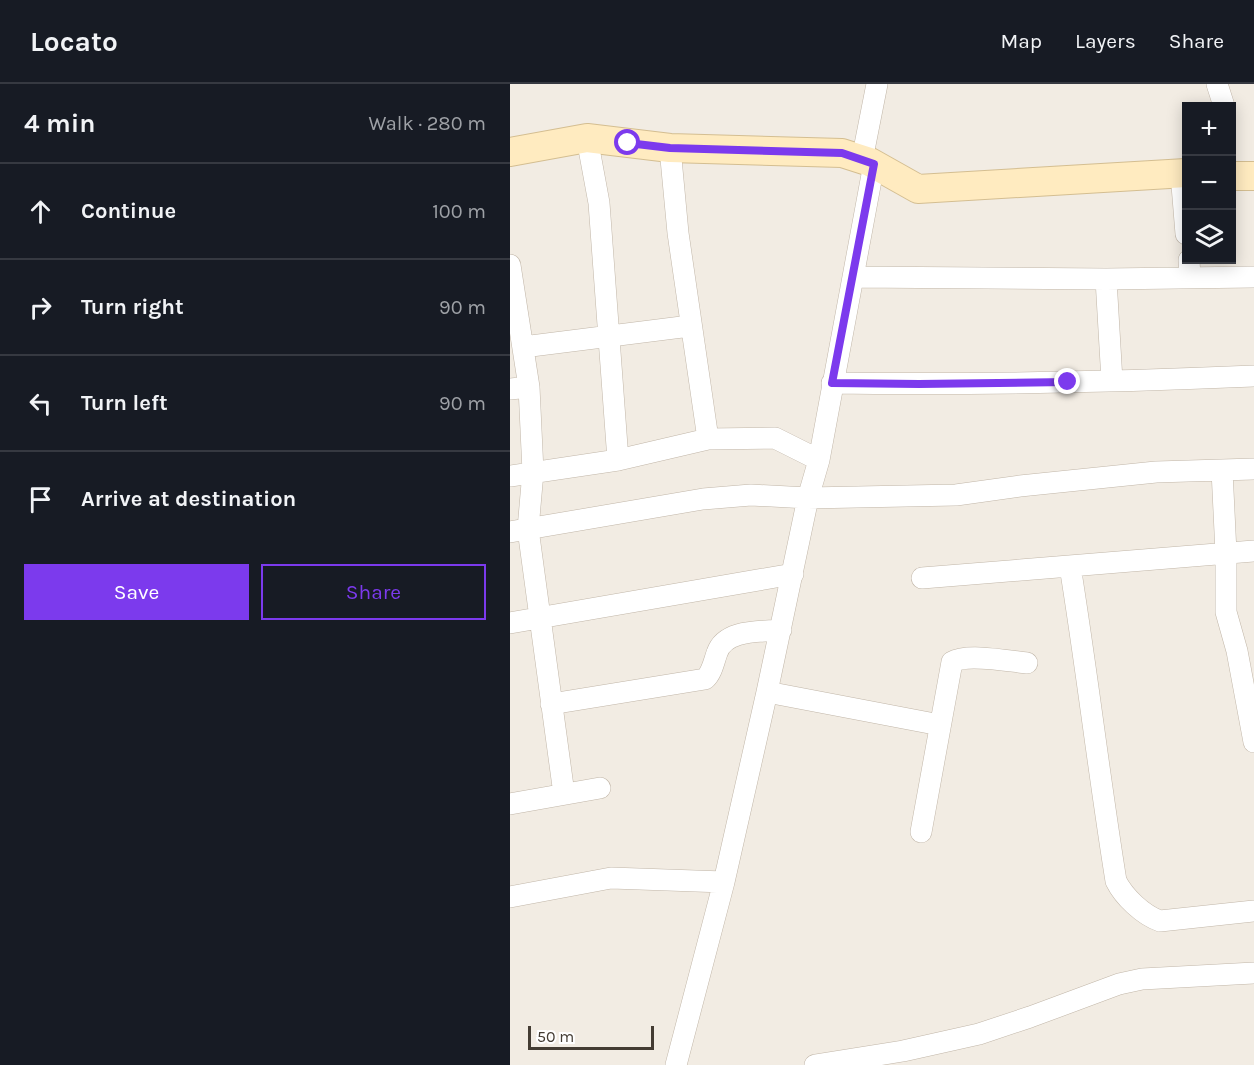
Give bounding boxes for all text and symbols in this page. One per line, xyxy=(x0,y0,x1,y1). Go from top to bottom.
text: Locato xyxy=(30,25,118,58)
text: Map xyxy=(1000,29,1042,53)
text: Layers xyxy=(1075,29,1136,53)
text: Share xyxy=(1169,29,1224,53)
map controls xyxy=(1182,102,1236,264)
button: + xyxy=(1182,102,1236,156)
text: 4 min xyxy=(24,108,95,139)
text: Walk · 280 m xyxy=(369,112,486,135)
route start xyxy=(614,129,640,155)
button: − xyxy=(1182,156,1236,210)
icon: ahead xyxy=(24,195,57,228)
text: Continue xyxy=(81,198,176,224)
text: 100 m xyxy=(432,200,486,223)
button: layers xyxy=(1182,210,1236,264)
icon: right xyxy=(24,291,57,324)
text: Turn right xyxy=(81,294,184,320)
text: 90 m xyxy=(439,296,486,319)
route end xyxy=(1054,368,1080,394)
icon: left xyxy=(24,387,57,420)
text: Turn left xyxy=(81,390,168,416)
text: 90 m xyxy=(439,392,486,415)
icon: arrive xyxy=(24,483,57,516)
text: Arrive at destination xyxy=(81,486,296,512)
button: Save xyxy=(24,564,249,620)
button: Share xyxy=(261,564,486,620)
scale bar xyxy=(528,1023,654,1050)
text: 50 m xyxy=(537,1027,574,1046)

